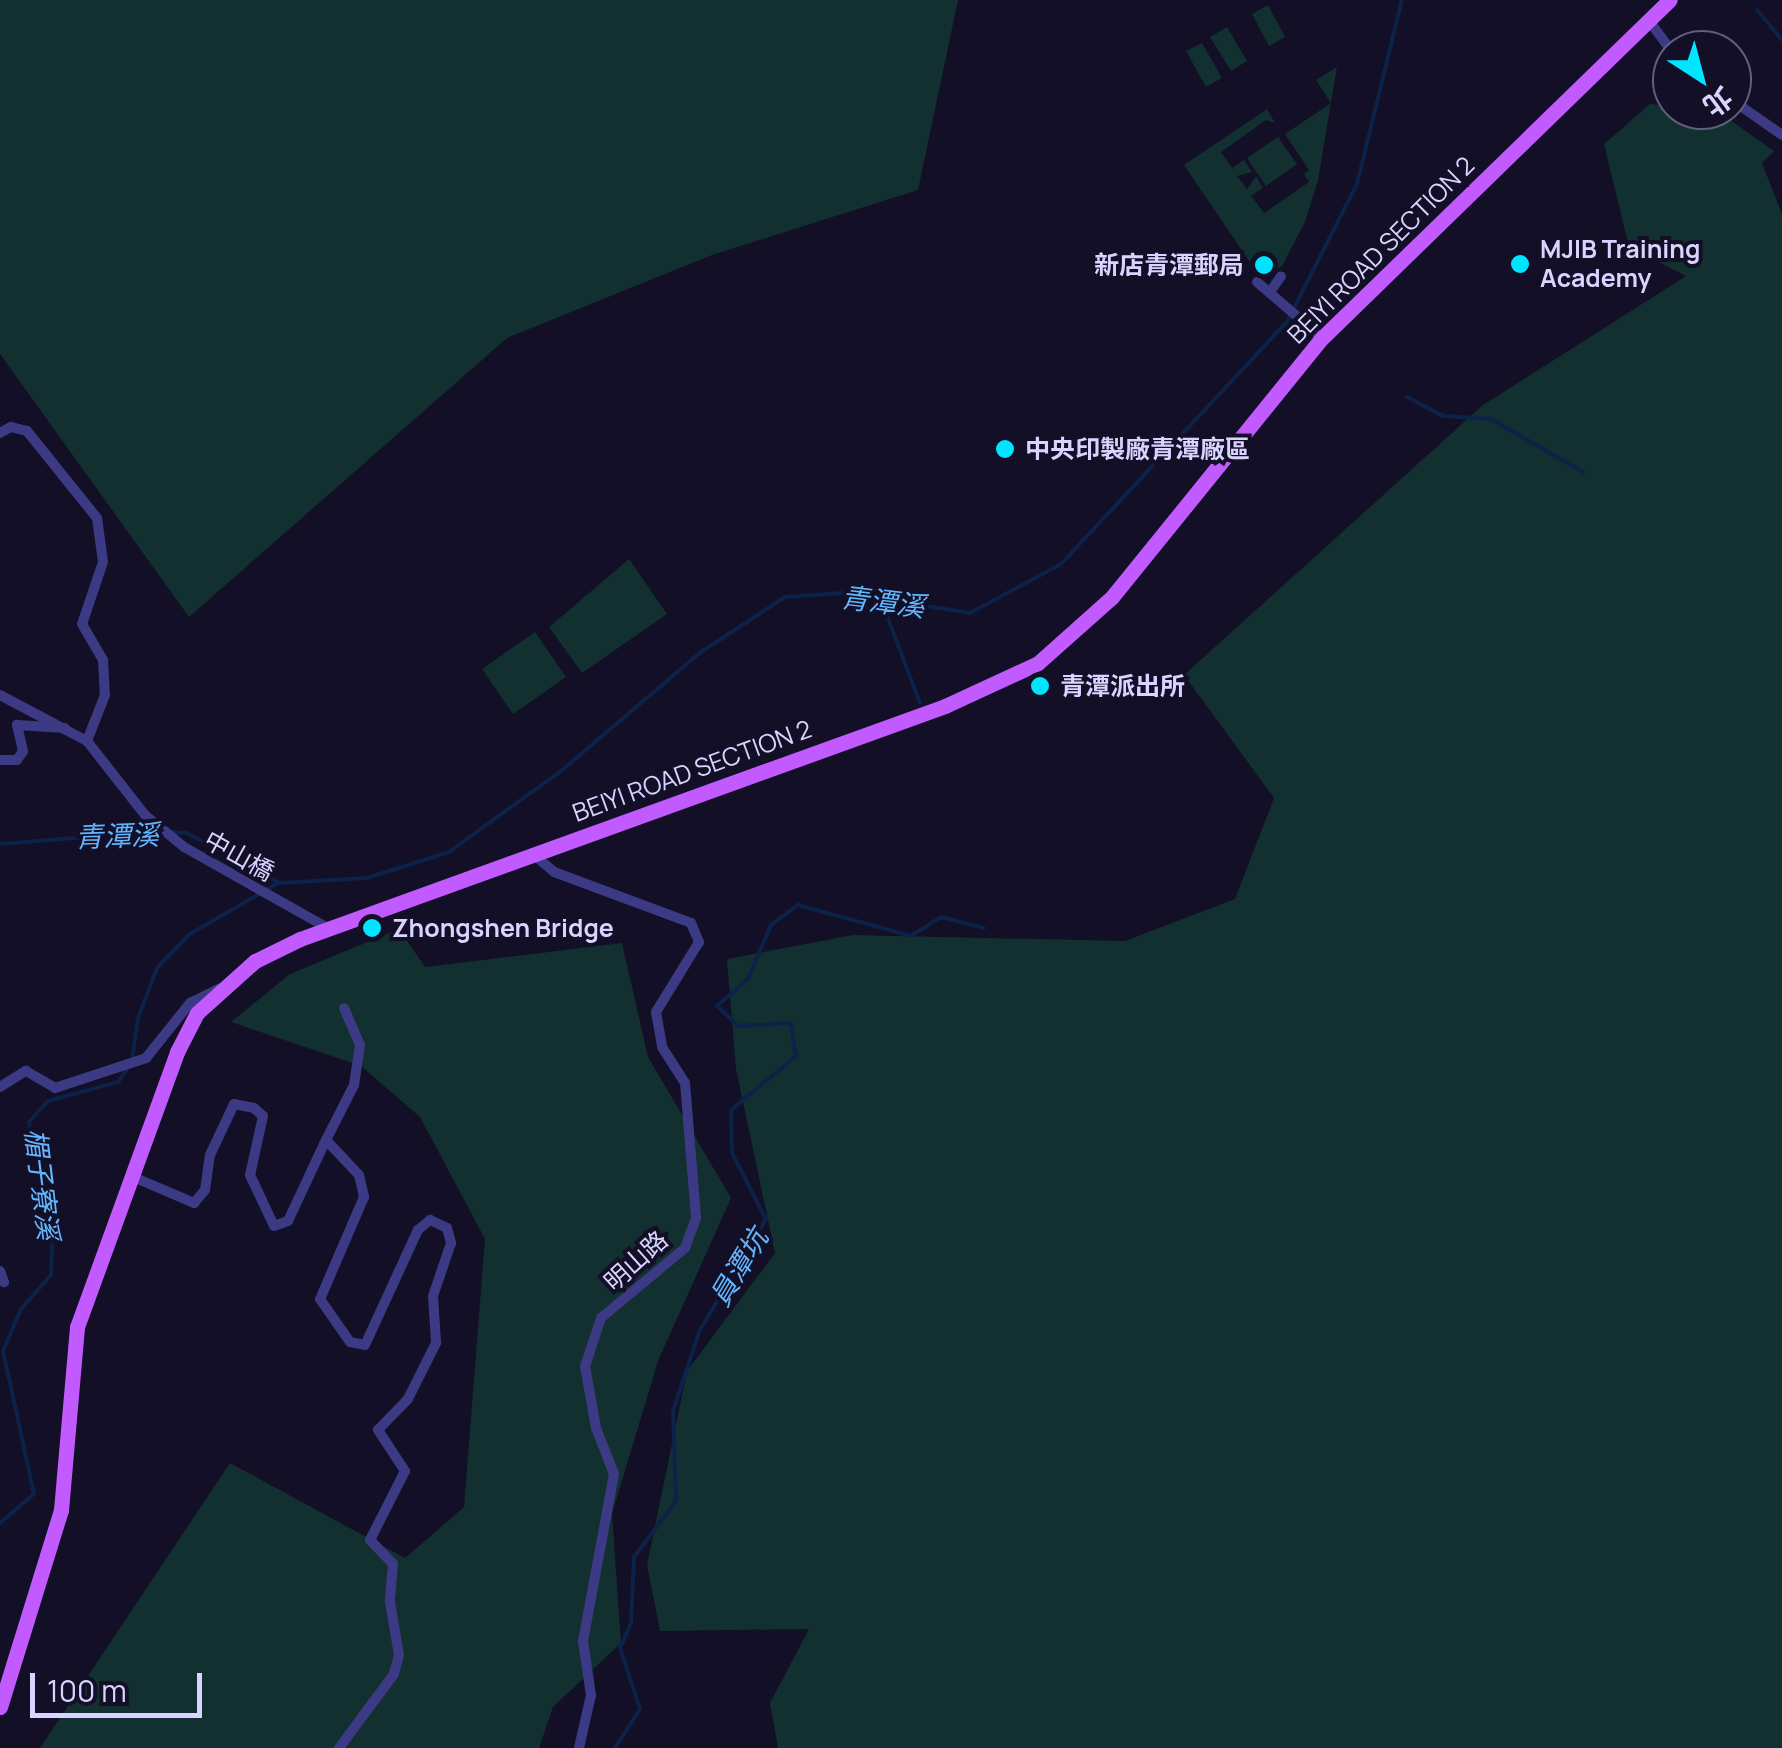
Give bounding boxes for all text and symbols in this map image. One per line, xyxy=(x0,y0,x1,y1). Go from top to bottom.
north arrow xyxy=(1652,30,1752,130)
text: 北 xyxy=(1696,79,1741,126)
street label: BEIYI ROAD SECTION 2 xyxy=(1281,150,1481,350)
place label: MJIB Training Academy xyxy=(1540,235,1700,294)
place label: 新店青潭郵局 xyxy=(1094,250,1244,280)
marker: MJIB Training Academy xyxy=(1509,253,1531,275)
marker: 新店青潭郵局 xyxy=(1253,254,1275,276)
place label: 中央印製廠青潭廠區 xyxy=(1025,434,1250,464)
marker: 中央印製廠青潭廠區 xyxy=(994,438,1016,460)
water label: 青潭溪 xyxy=(839,579,927,623)
place label: 青潭派出所 xyxy=(1060,671,1185,701)
marker: 青潭派出所 xyxy=(1029,675,1051,697)
street label: BEIYI ROAD SECTION 2 xyxy=(569,714,815,828)
water label: 青潭溪 xyxy=(74,817,160,853)
street label: 中山橋 xyxy=(199,825,279,887)
place label: Zhongshen Bridge xyxy=(392,913,614,943)
marker: Zhongshen Bridge xyxy=(361,917,383,939)
water label: 楣子寮溪 xyxy=(20,1126,66,1242)
water label: 員潭坑 xyxy=(702,1222,774,1312)
street label: 明山路 xyxy=(598,1225,674,1297)
scale bar xyxy=(35,1653,208,1715)
text: 100 m xyxy=(47,1670,127,1711)

